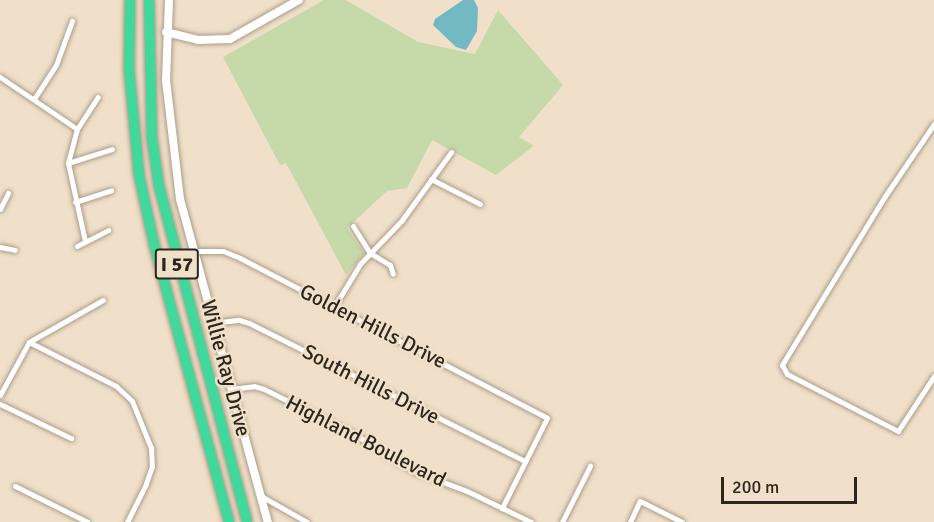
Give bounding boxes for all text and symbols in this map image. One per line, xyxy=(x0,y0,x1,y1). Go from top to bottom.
road number: I 57 xyxy=(154,247,200,281)
street label: Golden Hills Drive xyxy=(296,278,450,374)
street label: Willie Ray Drive xyxy=(196,297,256,439)
street label: South Hills Drive xyxy=(298,339,444,429)
street label: Highland Boulevard xyxy=(282,390,450,492)
scale bar xyxy=(724,465,860,503)
text: 200 m xyxy=(732,476,779,498)

